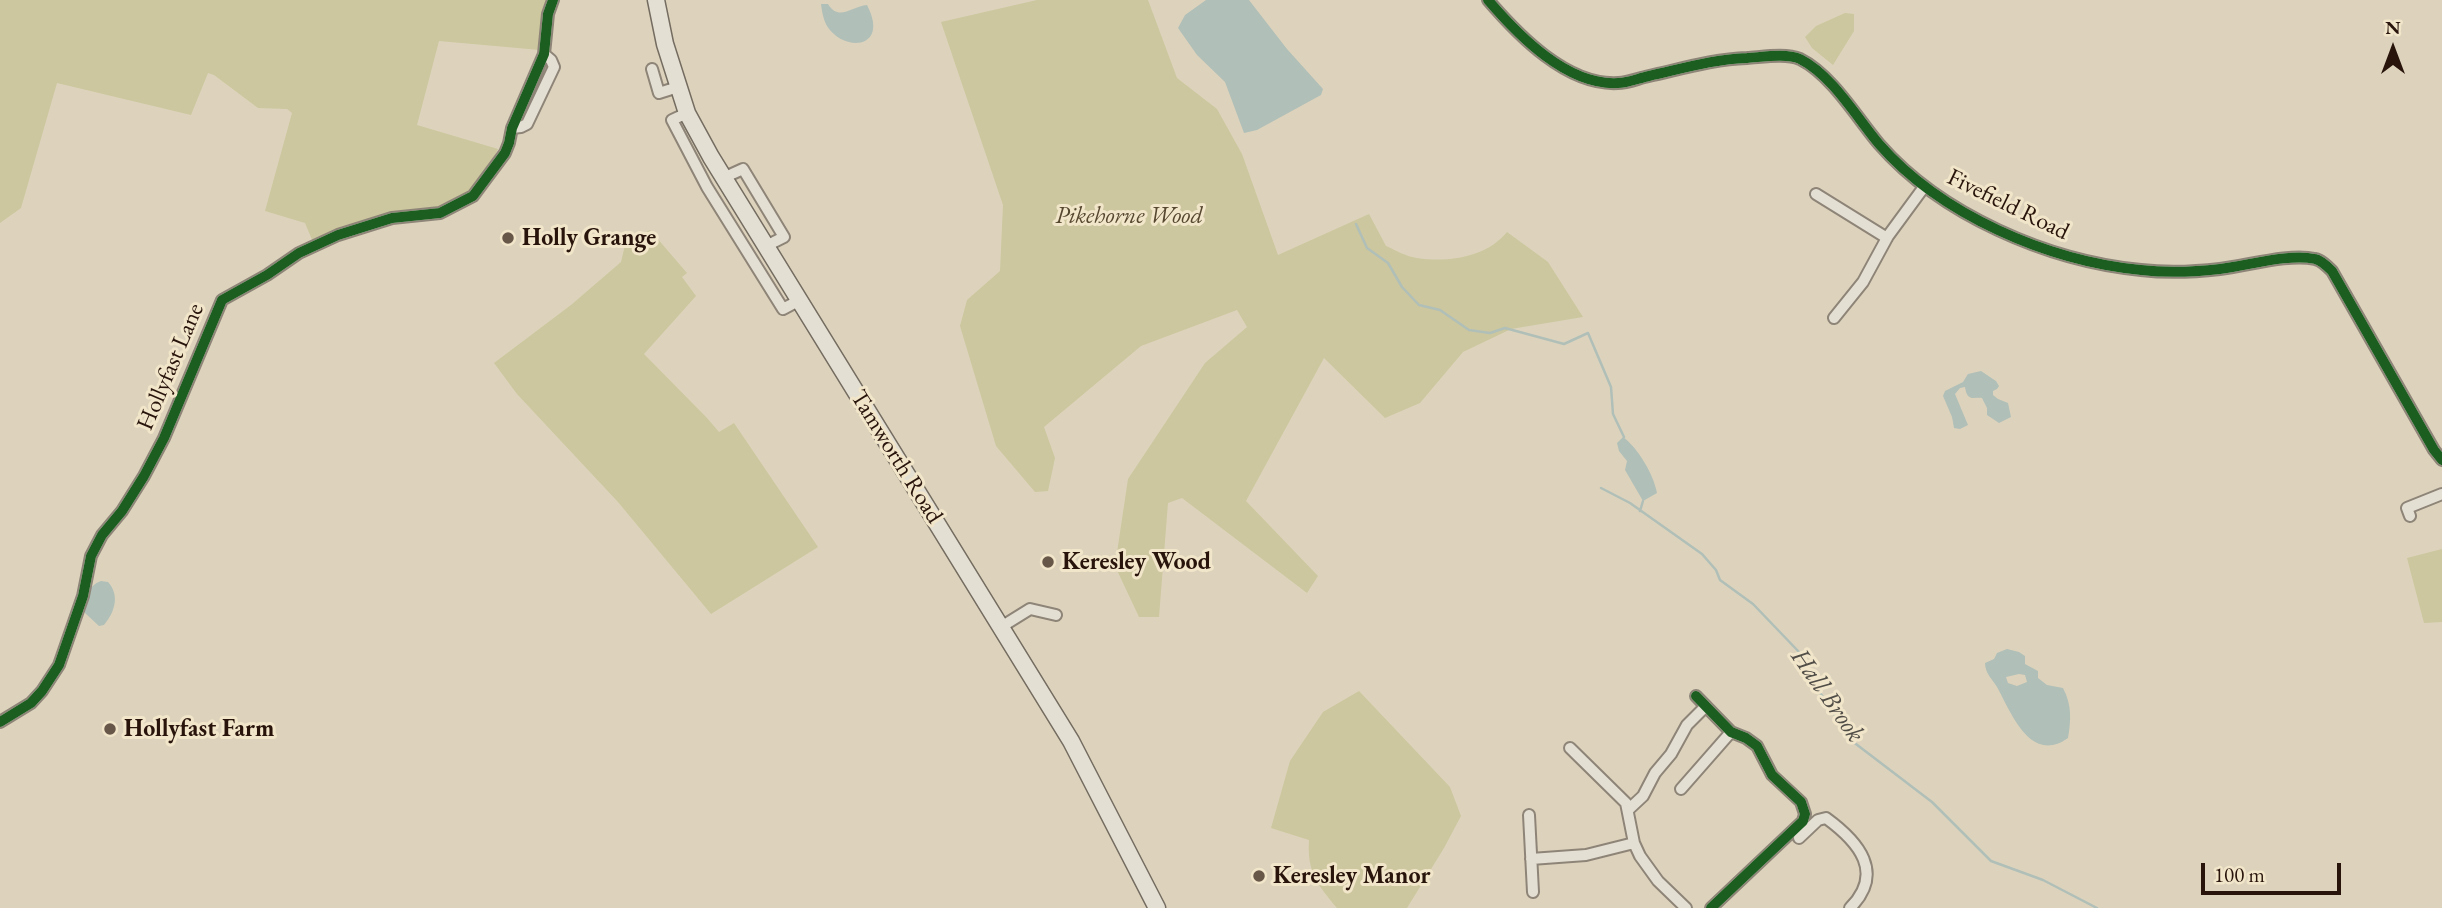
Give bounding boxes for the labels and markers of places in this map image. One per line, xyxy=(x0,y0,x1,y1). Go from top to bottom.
place label: Holly Grange xyxy=(522,224,656,252)
marker: Holly Grange xyxy=(500,230,516,246)
place label: Keresley Wood xyxy=(1062,548,1211,576)
marker: Keresley Wood xyxy=(1040,554,1056,570)
place label: Hollyfast Farm xyxy=(124,715,274,743)
marker: Hollyfast Farm xyxy=(102,721,118,737)
place label: Keresley Manor xyxy=(1273,862,1430,890)
marker: Keresley Manor xyxy=(1251,868,1267,884)

